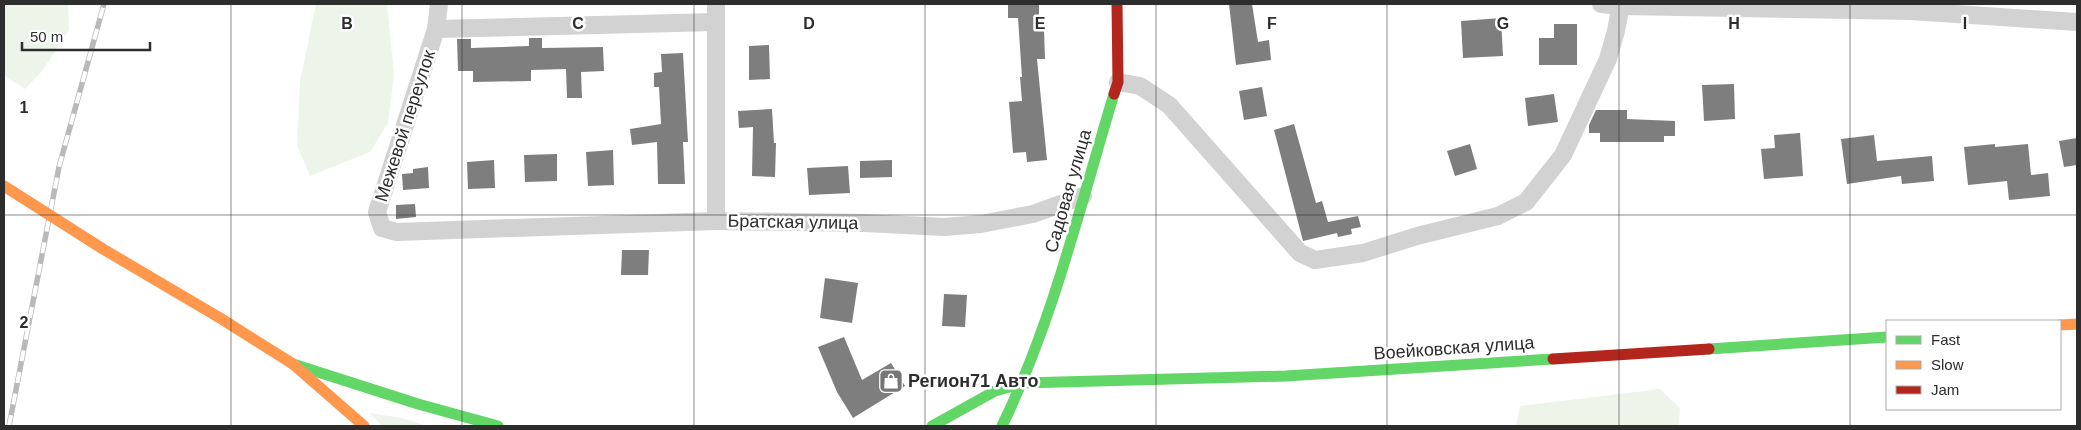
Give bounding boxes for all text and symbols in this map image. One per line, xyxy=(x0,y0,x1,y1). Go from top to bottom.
text: B xyxy=(341,15,353,32)
text: C xyxy=(572,15,584,32)
text: D xyxy=(803,15,815,32)
text: E xyxy=(1035,15,1046,32)
text: F xyxy=(1267,15,1277,32)
text: G xyxy=(1497,15,1509,32)
text: H xyxy=(1728,15,1740,32)
text: I xyxy=(1963,15,1967,32)
scale bar xyxy=(22,20,150,52)
text: 50 m xyxy=(30,28,63,45)
street label: Межевой переулок xyxy=(371,48,439,204)
text: 1 xyxy=(20,99,29,116)
street label: Садовая улица xyxy=(1041,126,1095,255)
street label: Братская улица xyxy=(727,211,860,233)
text: 2 xyxy=(20,314,29,331)
legend xyxy=(1886,320,2061,410)
text: Fast xyxy=(1931,331,1961,348)
street label: Воейковская улица xyxy=(1373,332,1536,364)
text: Slow xyxy=(1931,356,1964,373)
shop icon: Регион71 Авто xyxy=(878,368,904,394)
place label: Регион71 Авто xyxy=(908,371,1038,391)
text: Jam xyxy=(1931,381,1959,398)

